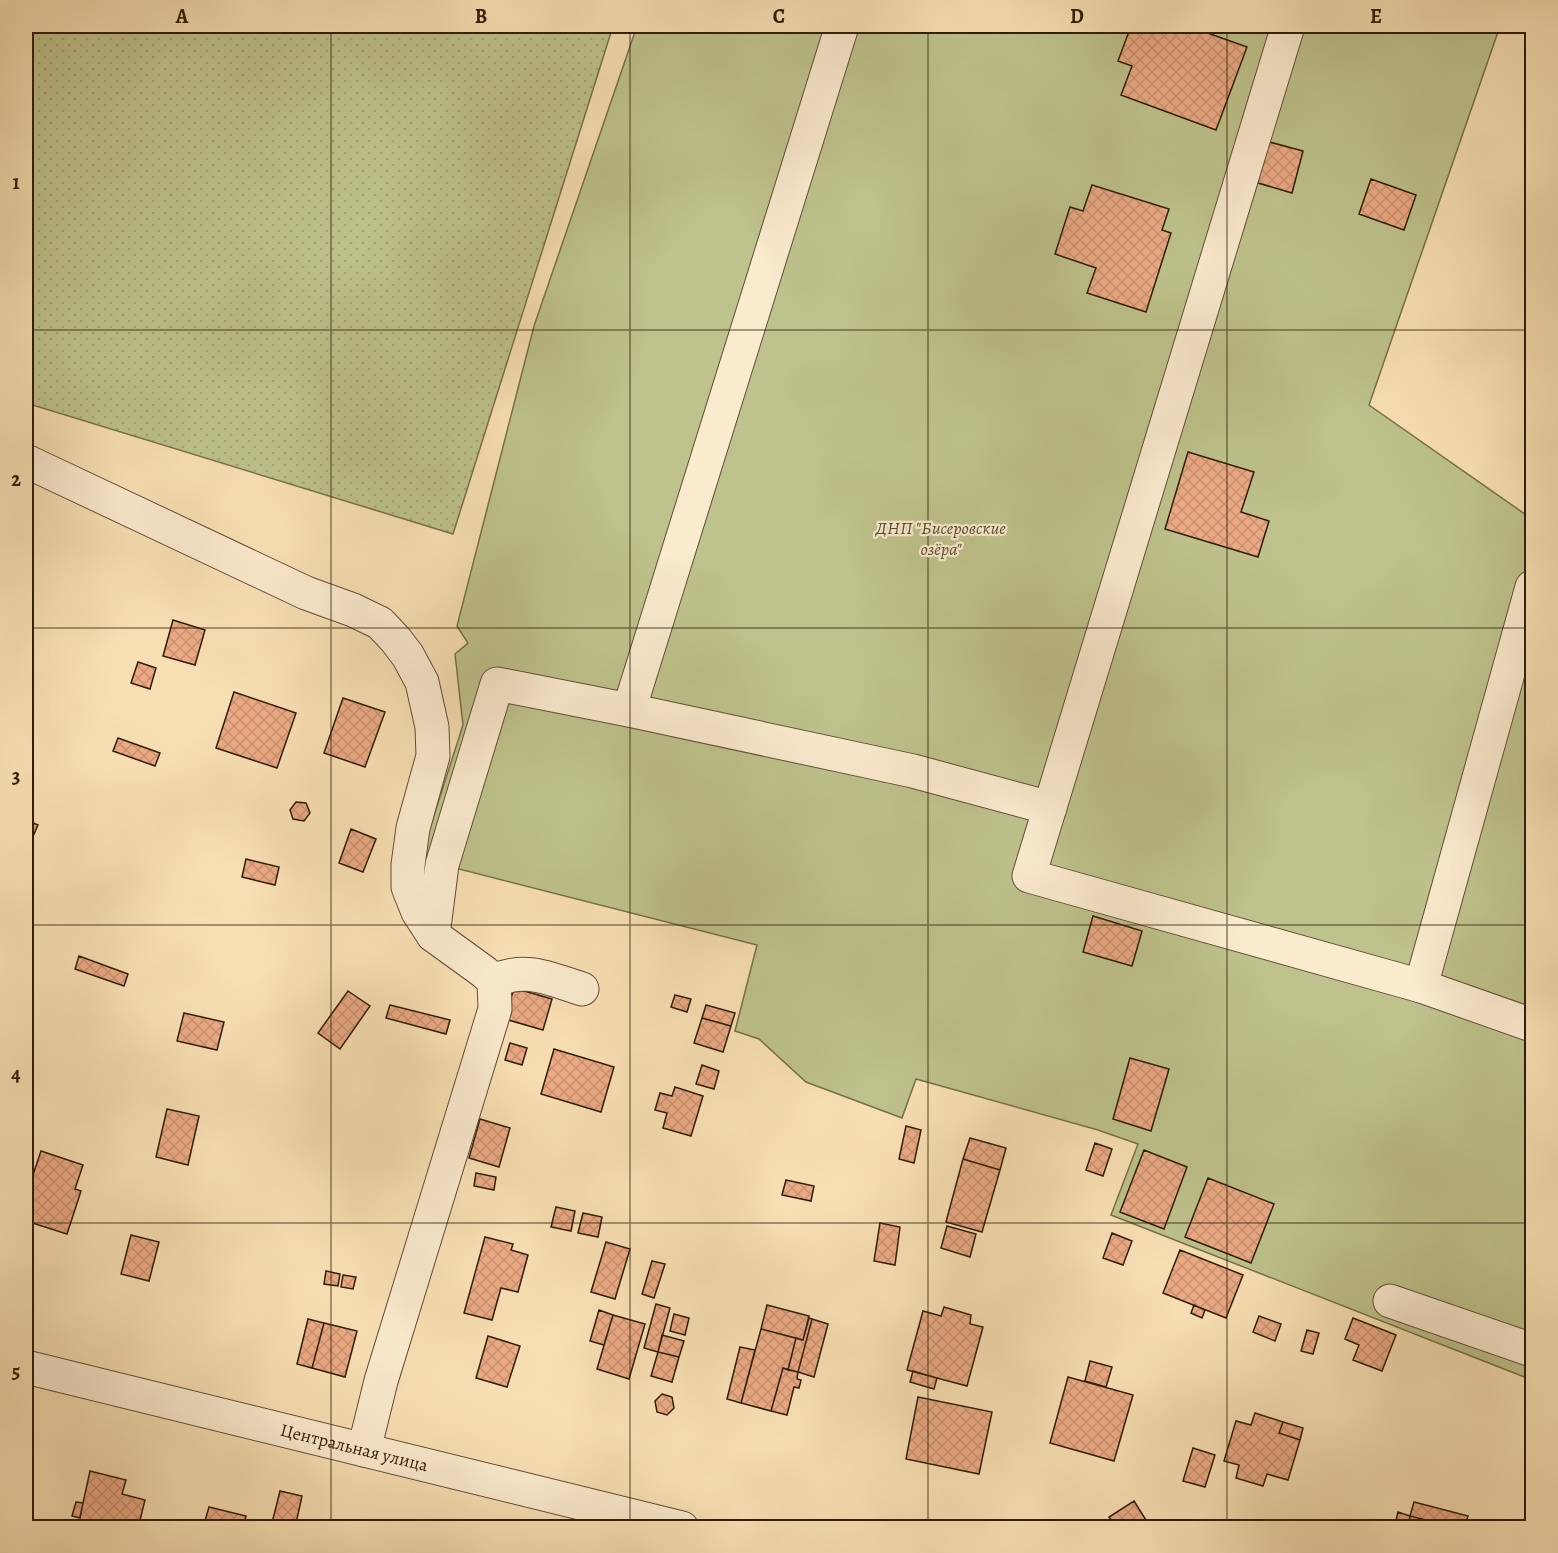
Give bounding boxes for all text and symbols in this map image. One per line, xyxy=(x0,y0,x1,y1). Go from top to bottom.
text: A xyxy=(175,3,189,30)
text: B xyxy=(475,3,487,30)
text: C xyxy=(773,3,785,30)
text: D xyxy=(1070,3,1084,30)
text: E xyxy=(1370,3,1382,30)
text: 1 xyxy=(12,169,20,196)
text: 2 xyxy=(11,466,21,493)
park label: ДНП "Бисеровские озёра" xyxy=(874,516,1006,561)
text: 3 xyxy=(12,763,20,790)
text: 4 xyxy=(11,1061,21,1088)
text: 5 xyxy=(12,1358,20,1385)
street label: Центральная улица xyxy=(278,1418,431,1477)

